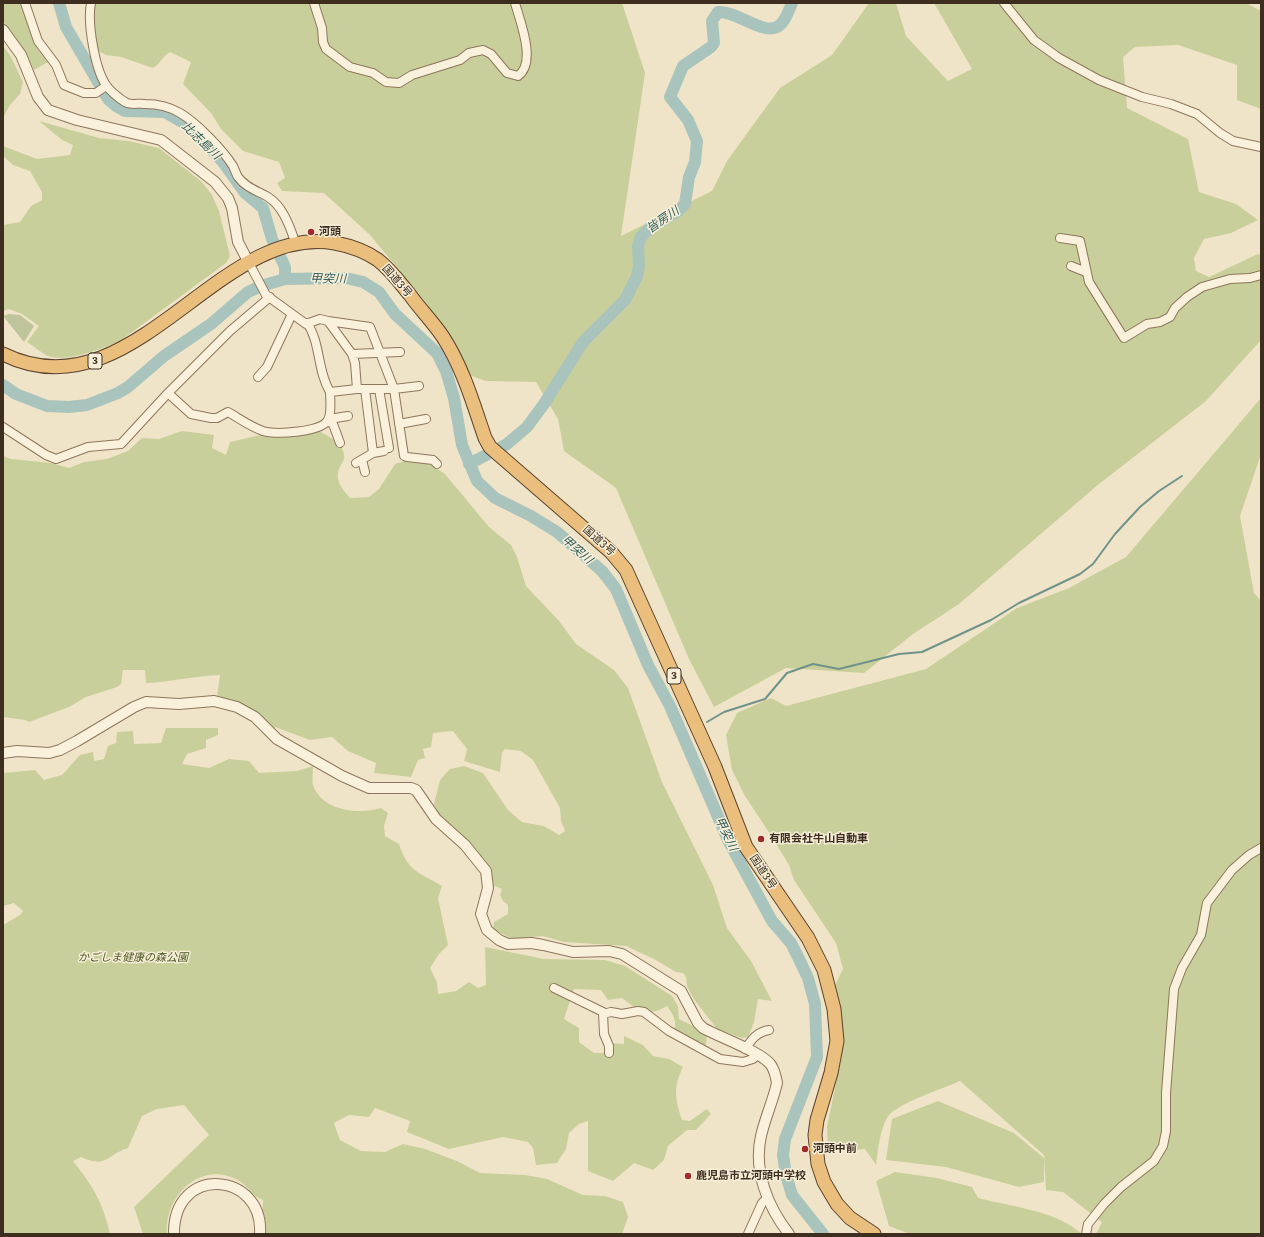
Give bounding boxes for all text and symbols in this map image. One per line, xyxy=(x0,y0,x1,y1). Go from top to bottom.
water label: 比志島川 xyxy=(179,119,223,163)
water label: 皆房川 xyxy=(644,204,682,236)
place label: 河頭 xyxy=(319,225,341,239)
marker: 河頭 xyxy=(306,227,316,237)
street label: 国道3号 xyxy=(379,262,415,300)
water label: 甲突川 xyxy=(310,271,346,287)
road number: 3 xyxy=(88,353,102,369)
street label: 国道3号 xyxy=(580,523,618,559)
water label: 甲突川 xyxy=(559,533,595,567)
road number: 3 xyxy=(667,668,681,684)
water label: 甲突川 xyxy=(712,815,740,853)
place label: 有限会社牛山自動車 xyxy=(769,832,868,846)
marker: 有限会社牛山自動車 xyxy=(756,834,766,844)
street label: 国道3号 xyxy=(747,852,779,892)
park label: かごしま健康の森公園 xyxy=(78,951,188,965)
place label: 河頭中前 xyxy=(813,1142,857,1156)
marker: 河頭中前 xyxy=(800,1144,810,1154)
place label: 鹿児島市立河頭中学校 xyxy=(696,1169,806,1183)
marker: 鹿児島市立河頭中学校 xyxy=(683,1171,693,1181)

